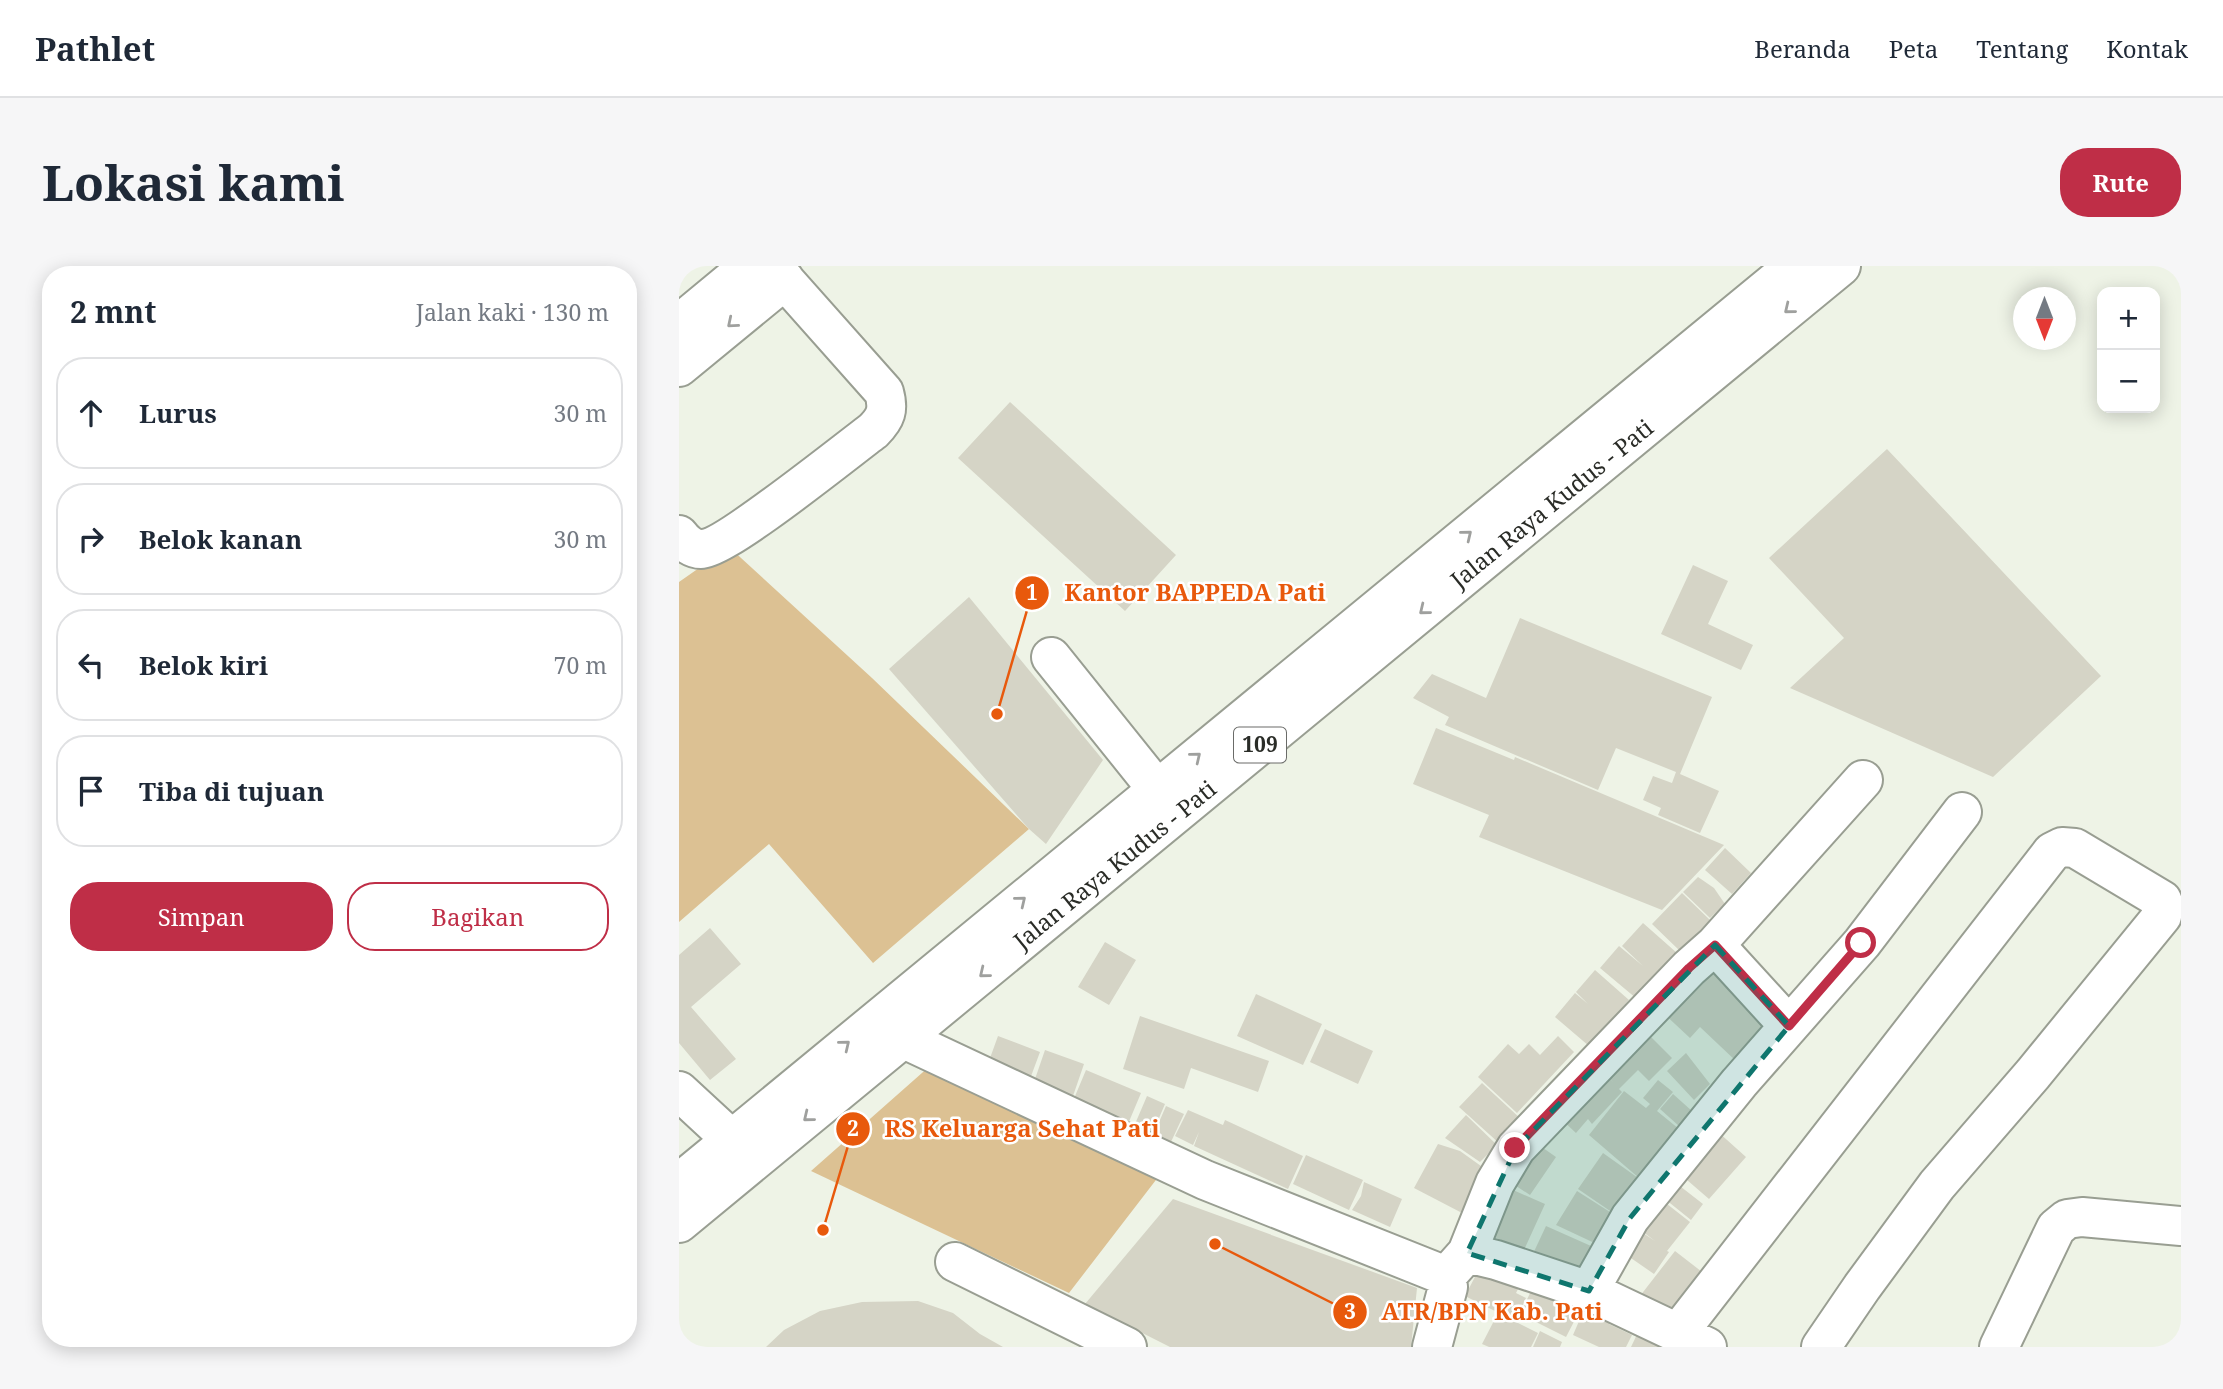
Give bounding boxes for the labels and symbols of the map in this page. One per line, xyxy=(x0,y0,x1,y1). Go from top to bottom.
north arrow xyxy=(2013,287,2076,350)
one-way arrow xyxy=(1784,301,1796,314)
one-way arrow xyxy=(728,315,741,327)
street label: Jalan Raya Kudus - Pati xyxy=(1442,411,1660,596)
one-way arrow xyxy=(1460,530,1472,543)
callout: Kantor BAPPEDA Pati xyxy=(1015,570,1339,615)
text: Kantor BAPPEDA Pati xyxy=(1064,575,1326,608)
text: 1 xyxy=(1026,578,1038,606)
one-way arrow xyxy=(1419,602,1432,614)
road number: 109 xyxy=(1234,728,1286,762)
one-way arrow xyxy=(1189,752,1201,765)
street label: Jalan Raya Kudus - Pati xyxy=(1005,772,1223,957)
one-way arrow xyxy=(1012,897,1025,909)
route start xyxy=(1845,927,1876,958)
one-way arrow xyxy=(979,965,992,977)
one-way arrow xyxy=(836,1041,849,1053)
callout: RS Keluarga Sehat Pati xyxy=(835,1106,1174,1151)
one-way arrow xyxy=(803,1109,816,1121)
text: RS Keluarga Sehat Pati xyxy=(884,1111,1160,1144)
text: 2 xyxy=(847,1114,859,1142)
route end xyxy=(1499,1132,1530,1163)
callout: ATR/BPN Kab. Pati xyxy=(1332,1289,1617,1334)
text: ATR/BPN Kab. Pati xyxy=(1381,1294,1603,1327)
text: 3 xyxy=(1344,1297,1356,1325)

